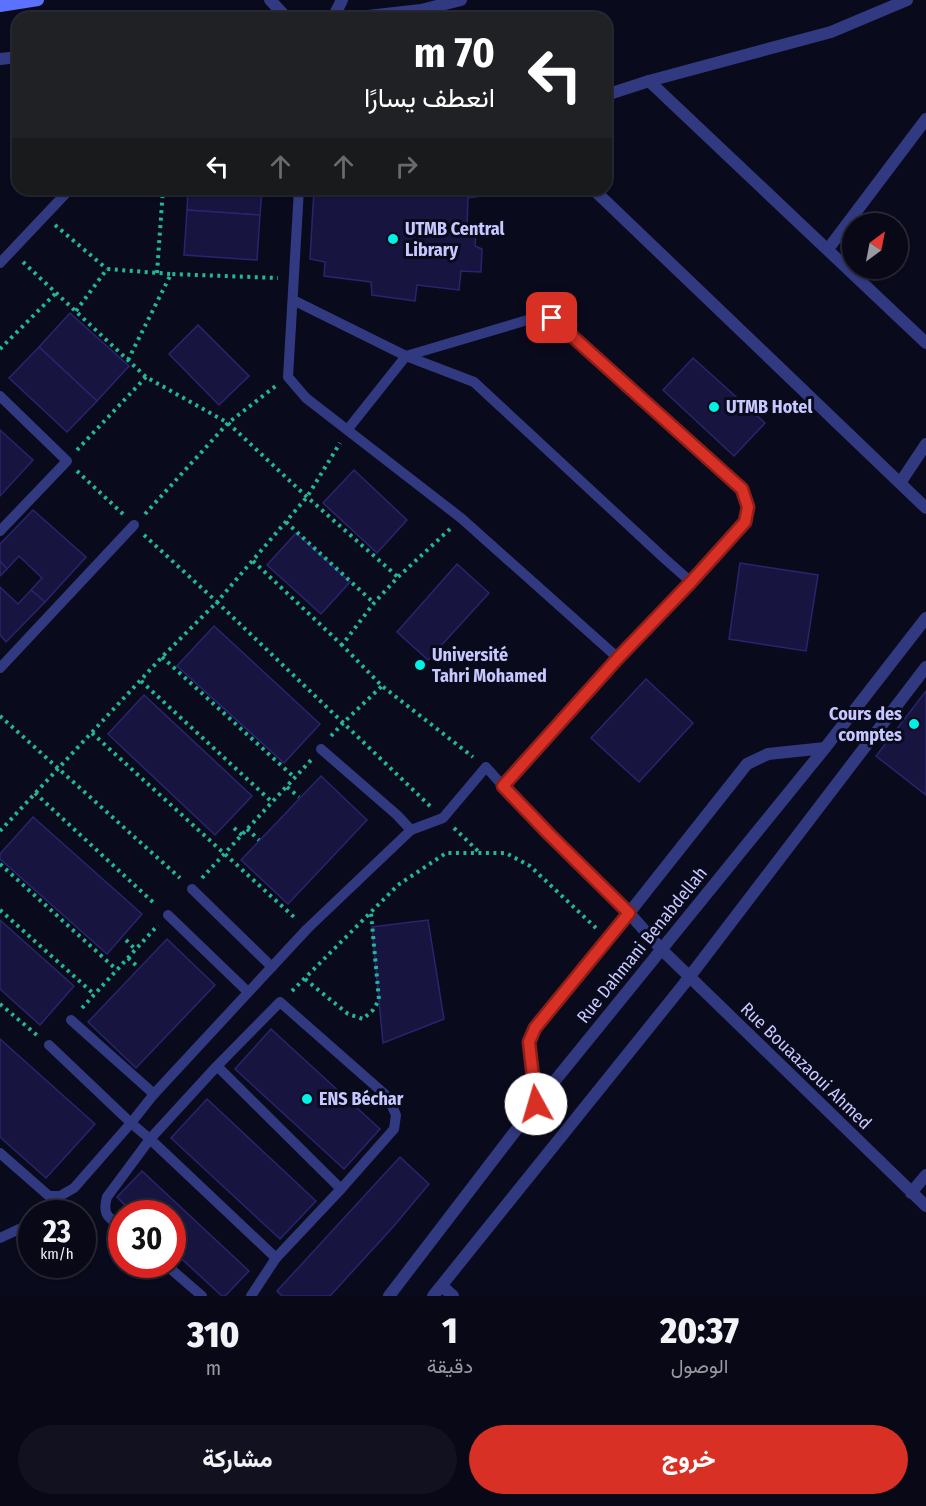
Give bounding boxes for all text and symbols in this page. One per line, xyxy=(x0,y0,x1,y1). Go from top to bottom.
text: 70 m xyxy=(414,28,495,78)
icon: left xyxy=(516,36,594,114)
text: انعطف يسارًا xyxy=(364,82,495,114)
icon: left xyxy=(201,150,234,183)
icon: ahead xyxy=(264,150,297,183)
icon: ahead xyxy=(327,150,360,183)
icon: right xyxy=(390,150,423,183)
north arrow xyxy=(842,213,908,279)
map controls xyxy=(842,213,908,279)
place label: UTMB Central Library xyxy=(405,218,505,261)
marker: UTMB Central Library xyxy=(386,232,400,246)
pin xyxy=(526,292,577,343)
icon: arrive xyxy=(535,301,568,334)
place label: UTMB Hotel xyxy=(726,396,812,418)
marker: UTMB Hotel xyxy=(707,400,721,414)
place label: Université Tahri Mohamed xyxy=(432,644,547,687)
marker: Université Tahri Mohamed xyxy=(413,658,427,672)
place label: Cours des comptes xyxy=(829,703,902,746)
marker: Cours des comptes xyxy=(907,717,921,731)
street label: Rue Dahmani Benabdellah xyxy=(572,862,712,1028)
street label: Rue Bouaazaoui Ahmed xyxy=(736,998,876,1134)
position arrow xyxy=(504,1072,568,1136)
place label: ENS Béchar xyxy=(319,1088,404,1110)
marker: ENS Béchar xyxy=(300,1092,314,1106)
speed limit sign: 30 xyxy=(108,1200,186,1278)
text: 23 xyxy=(43,1214,71,1250)
text: km/h xyxy=(40,1245,74,1263)
text: 1 xyxy=(442,1309,458,1353)
text: 20:37 xyxy=(660,1309,739,1353)
text: 310 xyxy=(187,1313,239,1357)
text: دقيقة xyxy=(427,1354,473,1378)
text: الوصول xyxy=(671,1354,728,1378)
text: m xyxy=(206,1356,221,1380)
button: مشاركة xyxy=(18,1425,457,1494)
button: خروج xyxy=(469,1425,908,1494)

